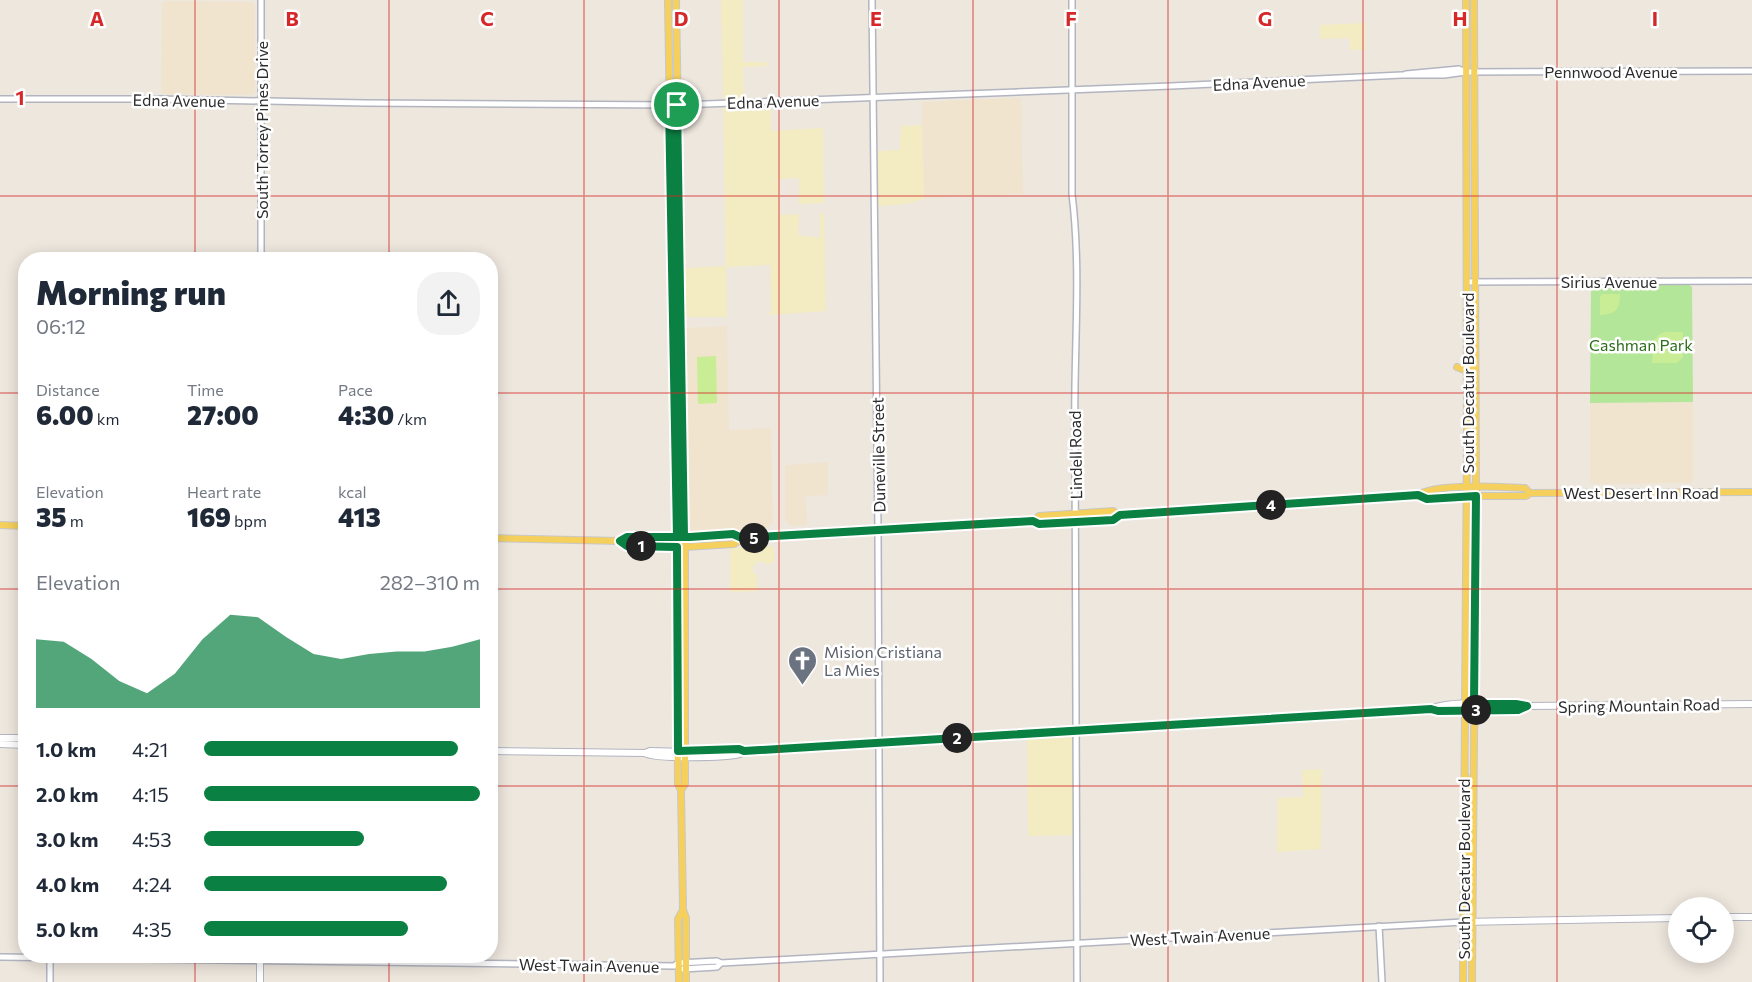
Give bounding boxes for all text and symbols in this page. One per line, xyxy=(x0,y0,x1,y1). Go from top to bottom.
text: A xyxy=(90,6,104,30)
text: B xyxy=(285,6,299,30)
text: C xyxy=(480,6,494,30)
text: D xyxy=(674,6,688,30)
text: E xyxy=(870,6,882,30)
text: F xyxy=(1065,6,1077,30)
text: G xyxy=(1258,6,1272,30)
text: H xyxy=(1453,6,1468,30)
text: I xyxy=(1652,6,1658,30)
street label: South Torrey Pines Drive xyxy=(252,41,271,219)
street label: Pennwood Avenue xyxy=(1544,62,1678,81)
street label: Edna Avenue xyxy=(1212,70,1306,94)
pin xyxy=(651,79,702,130)
text: 1 xyxy=(15,85,25,109)
icon: arrive xyxy=(660,88,693,121)
street label: Edna Avenue xyxy=(133,90,225,110)
street label: Edna Avenue xyxy=(726,90,820,112)
text: Morning run xyxy=(36,271,226,312)
button: share xyxy=(417,272,480,335)
street label: Sirius Avenue xyxy=(1561,272,1657,291)
street label: South Decatur Boulevard xyxy=(1458,292,1477,474)
text: 06:12 xyxy=(36,314,86,338)
park label: Cashman Park xyxy=(1589,335,1693,354)
text: Distance xyxy=(36,380,100,399)
text: Time xyxy=(187,380,224,399)
text: Pace xyxy=(338,380,373,399)
street label: Duneville Street xyxy=(867,397,889,513)
text: 6.00 xyxy=(36,399,94,430)
text: 27:00 xyxy=(187,399,259,430)
text: 4:30 xyxy=(338,399,394,430)
text: km xyxy=(94,409,119,428)
text: /km xyxy=(394,409,427,428)
street label: Lindell Road xyxy=(1065,410,1085,500)
text: Elevation xyxy=(36,482,104,501)
text: Heart rate xyxy=(187,482,261,501)
text: kcal xyxy=(338,482,367,501)
street label: West Desert Inn Road xyxy=(1563,483,1719,502)
pin: 4 xyxy=(1256,490,1286,520)
text: 4 xyxy=(1266,495,1276,514)
text: 35 xyxy=(36,501,67,532)
text: 169 xyxy=(187,501,231,532)
text: 413 xyxy=(338,501,381,532)
text: m xyxy=(67,511,84,530)
text: bpm xyxy=(231,511,267,530)
pin: 5 xyxy=(739,523,769,553)
text: 5 xyxy=(749,528,759,547)
pin: 1 xyxy=(626,531,656,561)
text: 1 xyxy=(637,536,645,555)
text: Elevation xyxy=(36,570,121,594)
text: 282–310 m xyxy=(380,570,480,594)
place label: Mision Cristiana La Mies xyxy=(824,642,942,679)
church icon: Mision Cristiana La Mies xyxy=(787,644,819,686)
street label: Spring Mountain Road xyxy=(1558,694,1720,716)
pin: 3 xyxy=(1461,695,1491,725)
text: 3 xyxy=(1471,700,1481,719)
pin: 2 xyxy=(942,723,972,753)
text: 2 xyxy=(952,728,962,747)
text: 1.0 km xyxy=(36,737,96,761)
text: 4:21 xyxy=(132,737,168,761)
street label: South Decatur Boulevard xyxy=(1454,778,1473,960)
text: 2.0 km xyxy=(36,782,98,806)
text: 4:15 xyxy=(132,782,169,806)
text: 3.0 km xyxy=(36,827,98,851)
text: 4:53 xyxy=(132,827,172,851)
text: 4.0 km xyxy=(36,872,99,896)
text: 4:24 xyxy=(132,872,171,896)
map controls xyxy=(1668,897,1734,963)
button: locate xyxy=(1668,897,1734,963)
text: 5.0 km xyxy=(36,917,98,941)
text: 4:35 xyxy=(132,917,172,941)
street label: West Twain Avenue xyxy=(1129,923,1271,949)
street label: West Twain Avenue xyxy=(519,954,659,976)

